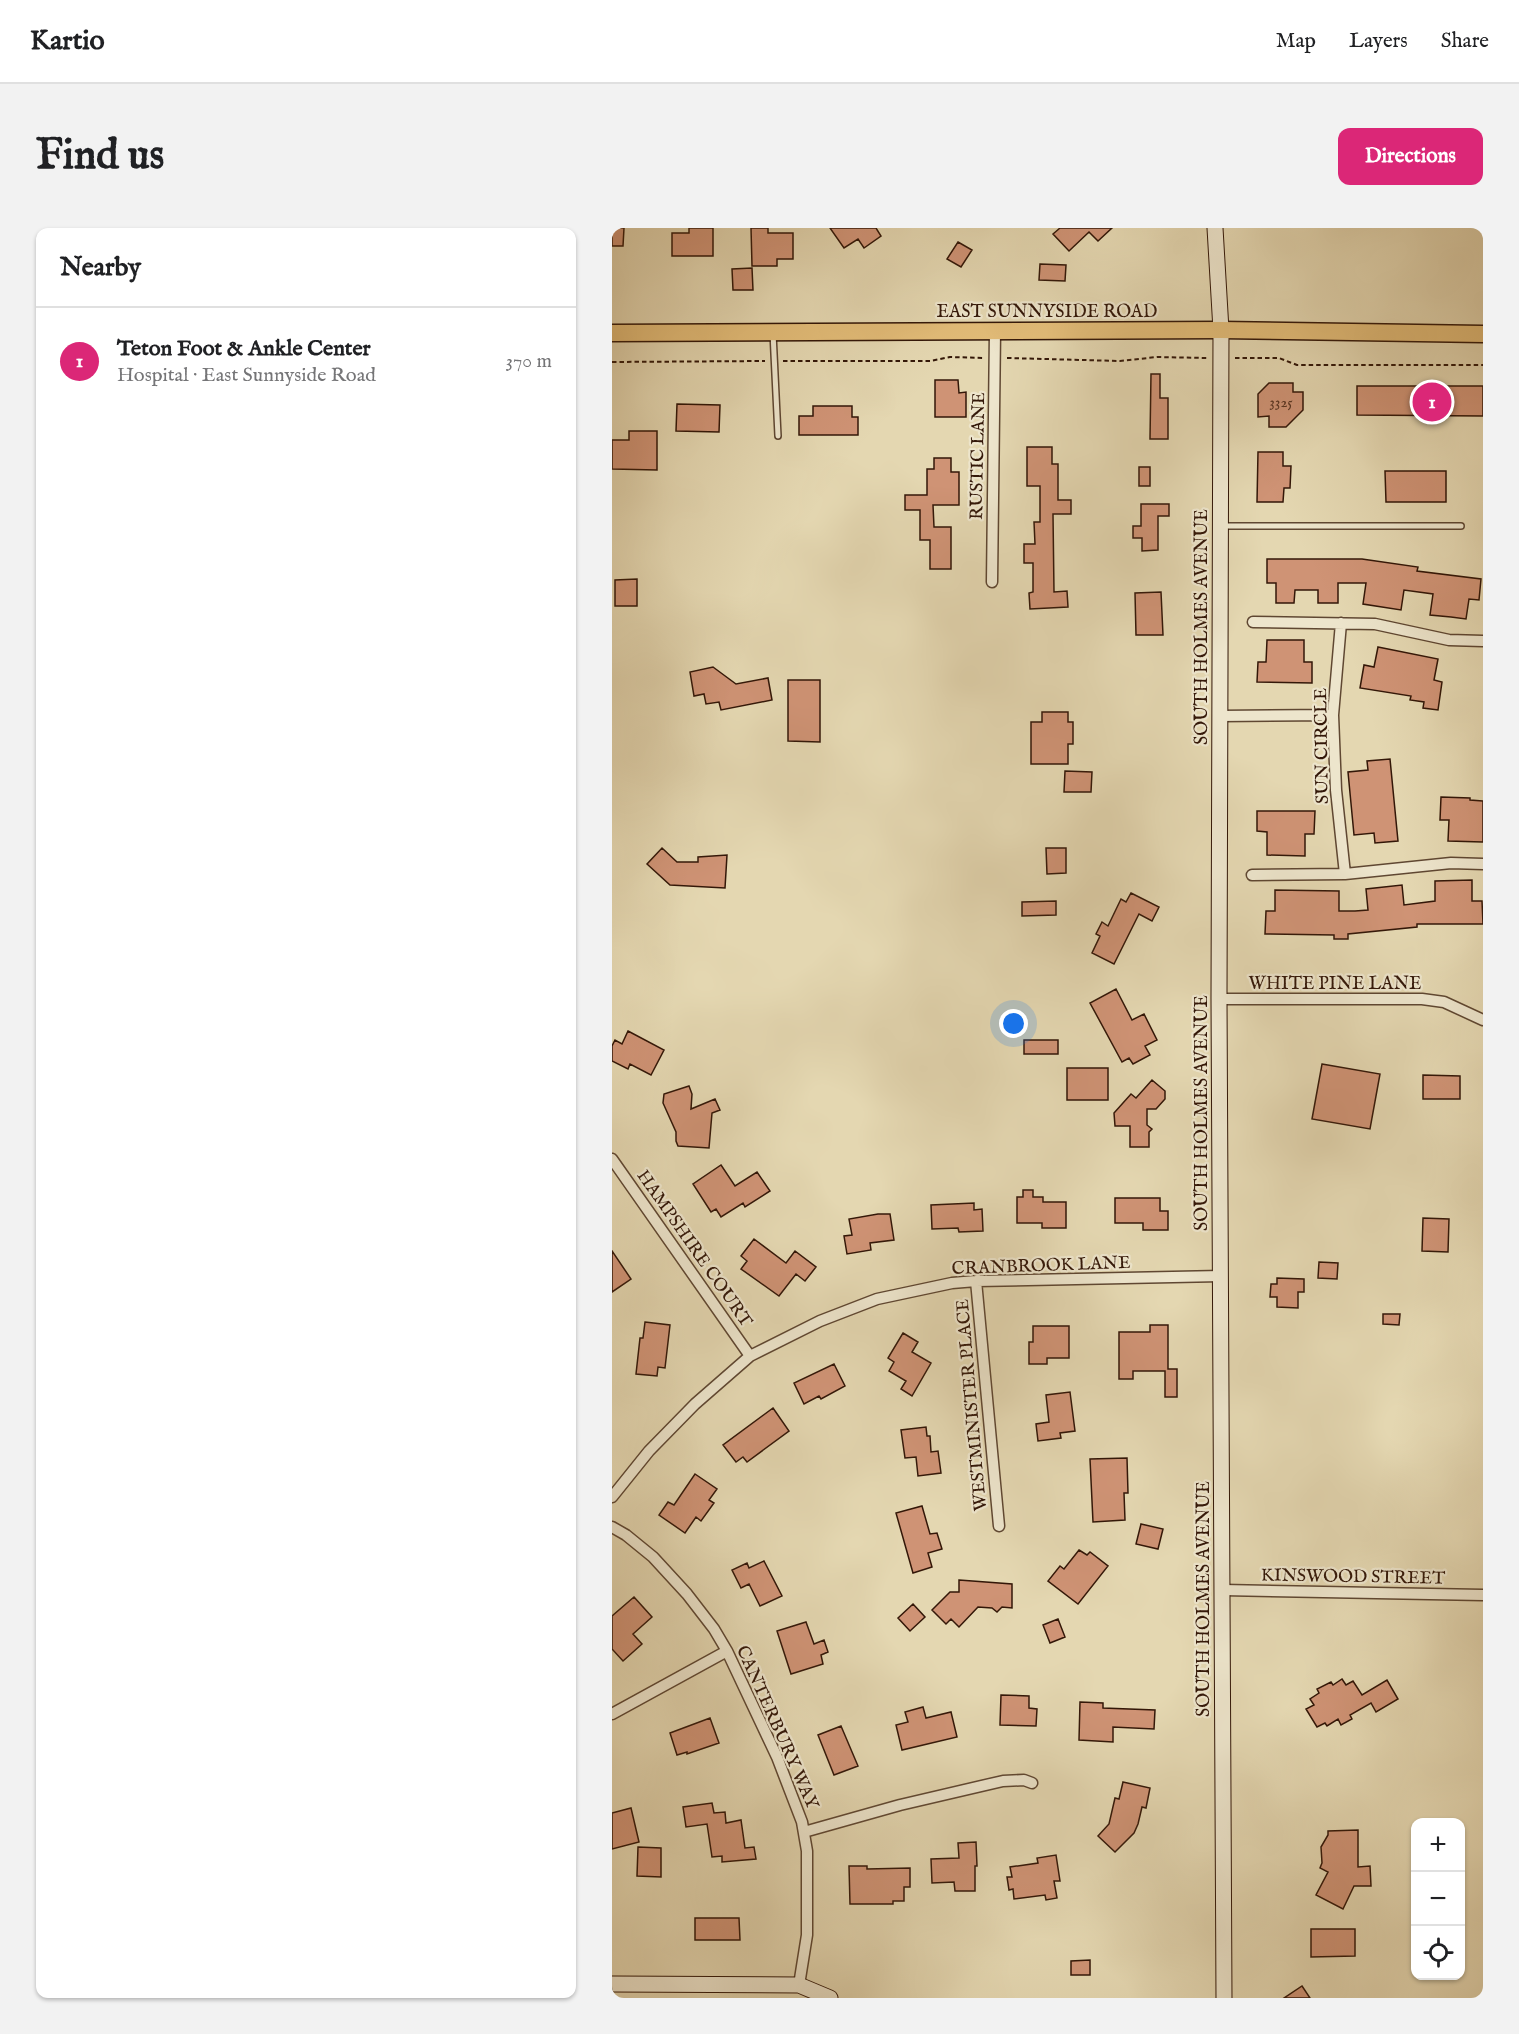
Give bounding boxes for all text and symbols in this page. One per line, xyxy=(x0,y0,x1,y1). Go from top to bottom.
text: Kartio xyxy=(30,24,105,59)
text: Map xyxy=(1276,28,1316,55)
text: Layers xyxy=(1349,28,1408,55)
text: Share xyxy=(1441,28,1489,55)
button: Directions xyxy=(1338,128,1483,185)
text: Find us xyxy=(36,130,164,183)
text: Nearby xyxy=(60,251,141,284)
street label: EAST SUNNYSIDE ROAD xyxy=(937,301,1157,324)
text: Teton Foot & Ankle Center xyxy=(117,335,371,363)
text: 1 xyxy=(76,349,83,374)
text: 370 m xyxy=(506,349,552,374)
text: Hospital · East Sunnyside Road xyxy=(117,363,376,388)
pin: 1 xyxy=(1412,380,1452,424)
street label: RUSTIC LANE xyxy=(966,392,991,520)
house number: 3325 xyxy=(1269,393,1293,412)
street label: SOUTH HOLMES AVENUE xyxy=(1191,509,1214,745)
street label: SUN CIRCLE xyxy=(1310,688,1335,804)
street label: WHITE PINE LANE xyxy=(1248,973,1422,996)
street label: SOUTH HOLMES AVENUE xyxy=(1191,995,1214,1231)
your location xyxy=(999,1009,1028,1038)
street label: HAMPSHIRE COURT xyxy=(631,1166,757,1332)
street label: CRANBROOK LANE xyxy=(951,1252,1131,1281)
street label: WESTMINISTER PLACE xyxy=(952,1298,993,1512)
street label: SOUTH HOLMES AVENUE xyxy=(1193,1481,1216,1717)
street label: KINSWOOD STREET xyxy=(1261,1564,1445,1591)
street label: CANTERBURY WAY xyxy=(730,1642,823,1814)
map controls xyxy=(1411,1818,1465,1980)
button: + xyxy=(1411,1818,1465,1872)
button: − xyxy=(1411,1872,1465,1926)
button: locate xyxy=(1411,1926,1465,1980)

